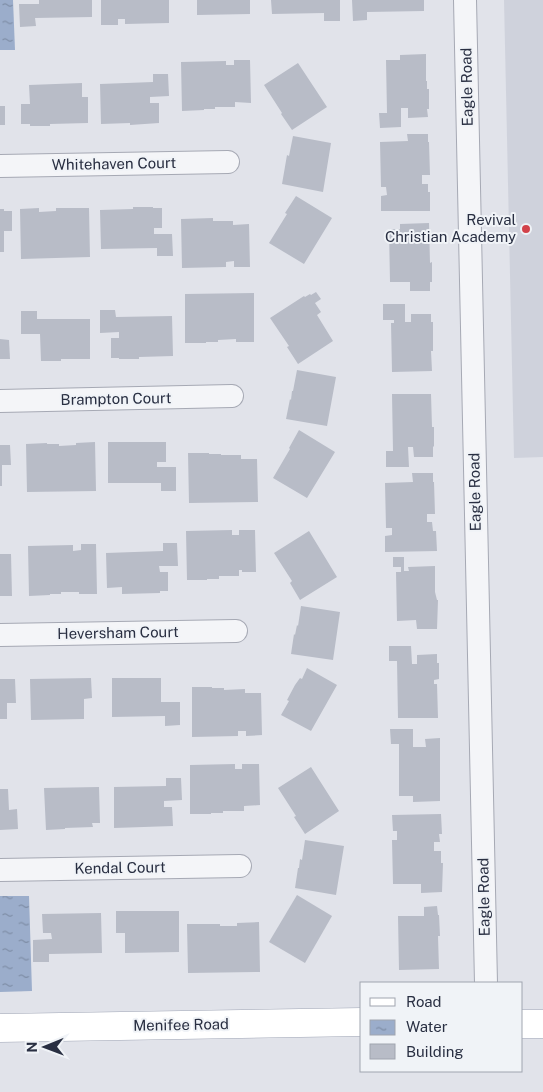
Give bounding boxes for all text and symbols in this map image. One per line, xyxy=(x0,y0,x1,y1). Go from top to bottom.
street label: Eagle Road xyxy=(457,48,476,126)
street label: Whitehaven Court xyxy=(51,154,177,173)
place label: Revival Christian Academy xyxy=(385,211,516,245)
marker: Revival Christian Academy xyxy=(520,223,532,235)
street label: Brampton Court xyxy=(60,389,172,408)
street label: Eagle Road xyxy=(465,453,484,531)
street label: Heversham Court xyxy=(57,623,179,642)
street label: Kendal Court xyxy=(74,858,166,877)
street label: Eagle Road xyxy=(474,858,493,936)
legend xyxy=(360,982,523,1072)
text: Road xyxy=(406,993,442,1010)
street label: Menifee Road xyxy=(133,1015,229,1034)
text: Water xyxy=(406,1018,448,1035)
north arrow xyxy=(20,1022,70,1072)
text: N xyxy=(24,1042,40,1053)
text: Building xyxy=(406,1043,464,1060)

